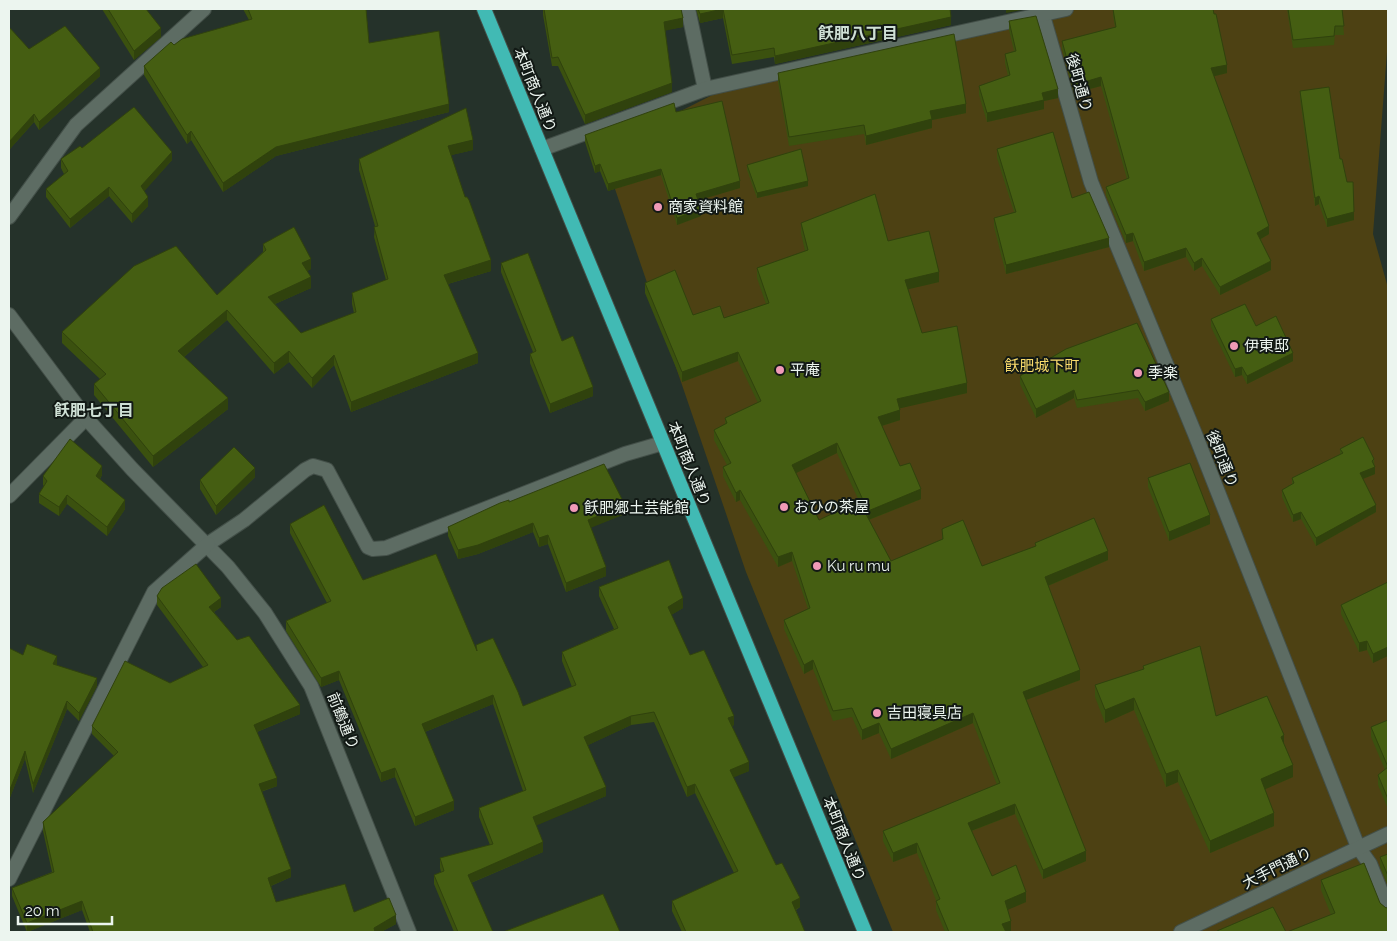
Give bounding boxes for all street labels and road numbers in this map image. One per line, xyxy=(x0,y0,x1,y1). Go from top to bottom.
street label: 本町商人通り xyxy=(510,45,560,135)
street label: 後町通り xyxy=(1062,52,1096,114)
street label: 本町商人通り xyxy=(664,419,714,509)
street label: 後町通り xyxy=(1202,428,1242,490)
street label: 前鶴通り xyxy=(323,690,363,752)
street label: 本町商人通り xyxy=(819,794,869,884)
street label: 大手門通り xyxy=(1239,843,1315,893)

